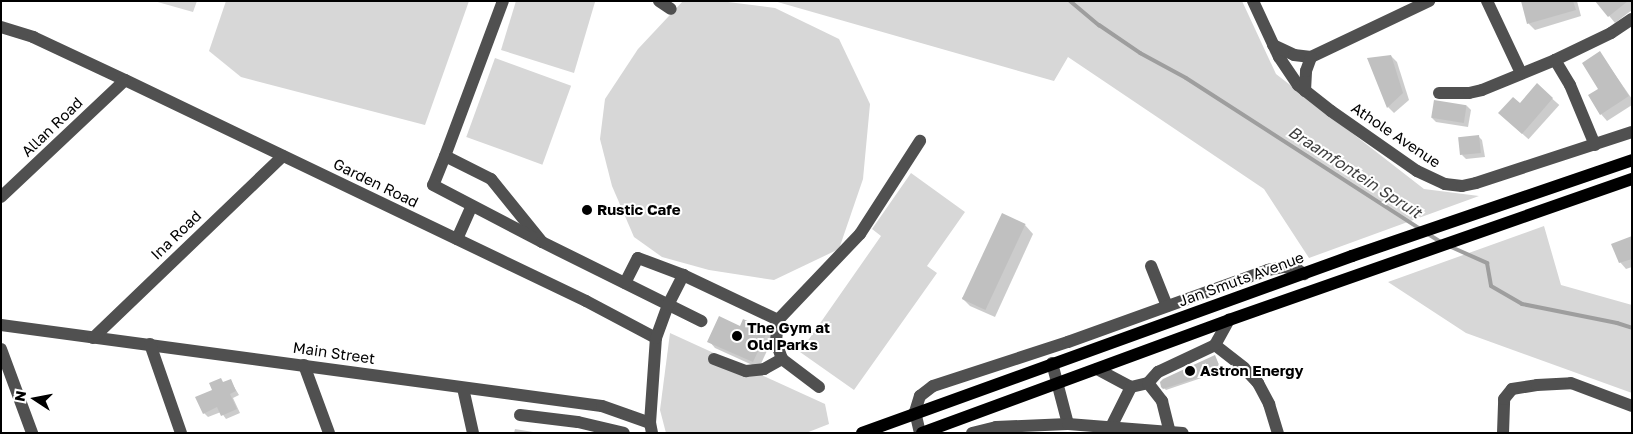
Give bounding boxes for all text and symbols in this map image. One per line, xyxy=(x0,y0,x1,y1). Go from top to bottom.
street label: Allan Road xyxy=(18,94,86,160)
street label: Athole Avenue xyxy=(1348,99,1444,171)
water label: Braamfontein Spruit xyxy=(1285,122,1425,222)
street label: Garden Road xyxy=(331,155,421,211)
place label: Rustic Cafe xyxy=(597,201,681,219)
marker: Rustic Cafe xyxy=(581,204,593,216)
street label: Ina Road xyxy=(147,207,205,263)
street label: Jan Smuts Avenue xyxy=(1176,248,1306,310)
place label: The Gym at Old Parks xyxy=(747,318,830,353)
marker: The Gym at Old Parks xyxy=(731,330,743,342)
street label: Main Street xyxy=(292,338,376,368)
place label: Astron Energy xyxy=(1200,362,1303,380)
marker: Astron Energy xyxy=(1184,365,1196,377)
north arrow xyxy=(10,374,60,424)
text: N xyxy=(10,389,29,403)

